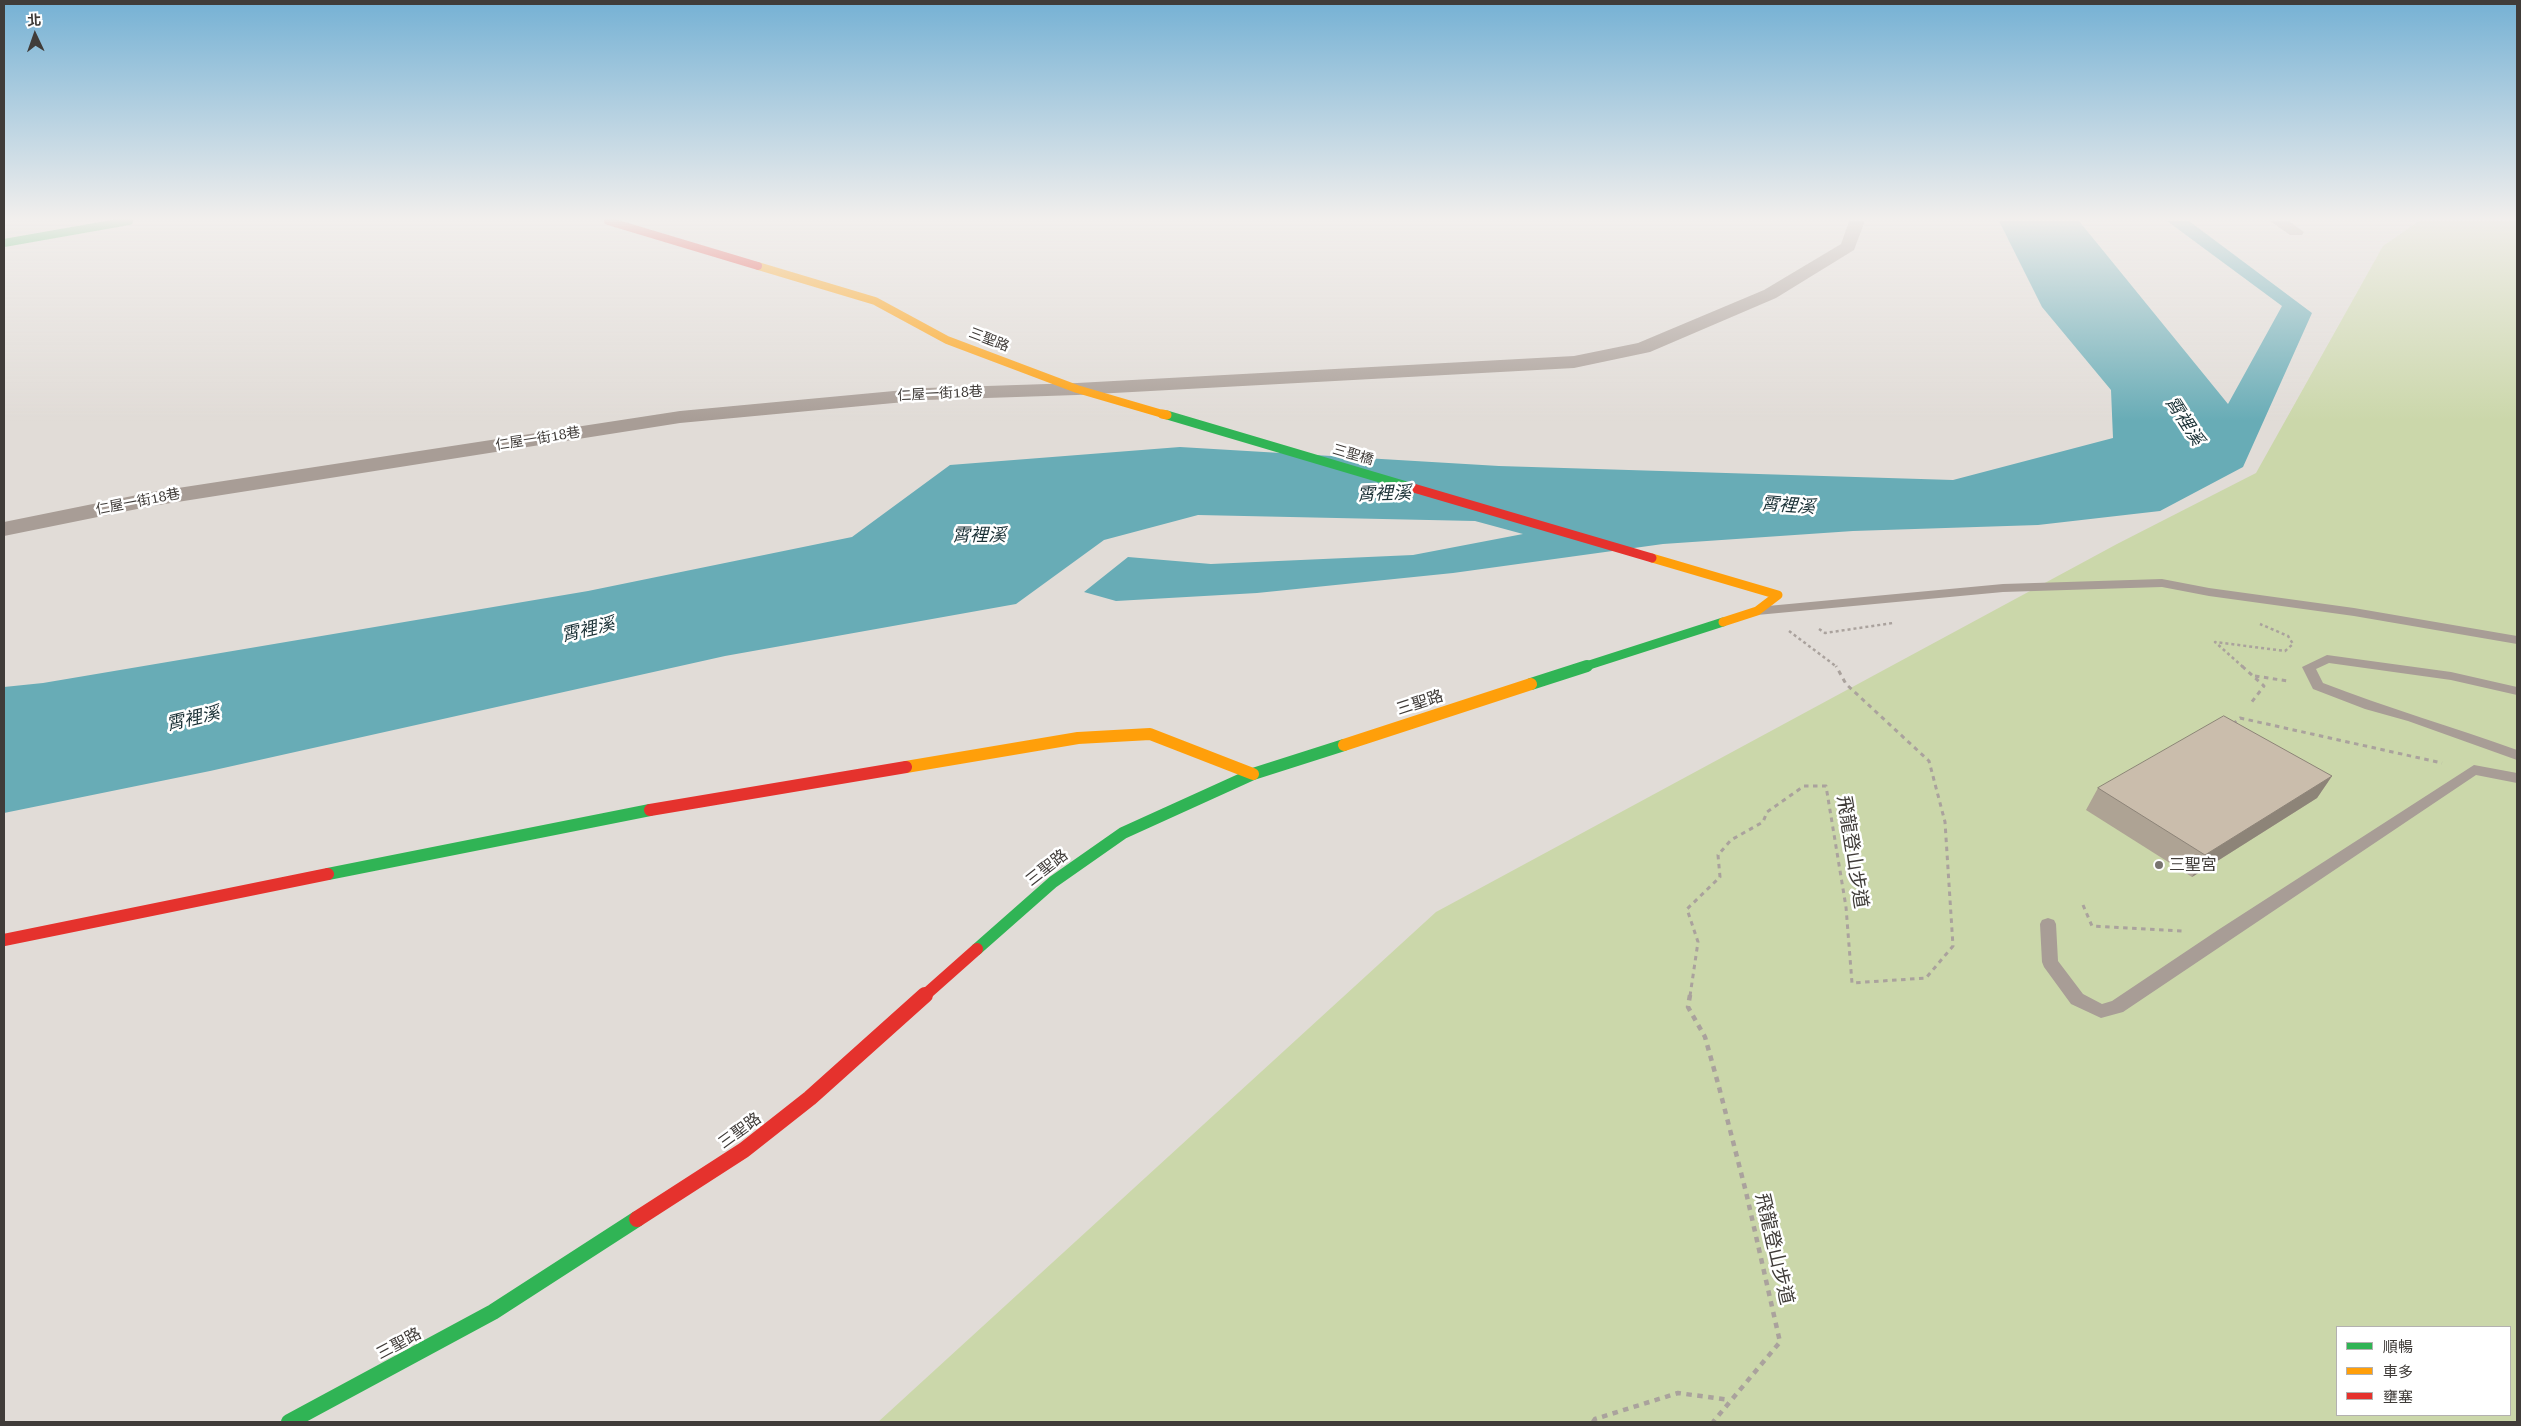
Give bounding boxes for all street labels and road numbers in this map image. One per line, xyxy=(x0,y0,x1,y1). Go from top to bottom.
street label: 三聖路 xyxy=(966,325,1012,355)
street label: 仁屋一街18巷 xyxy=(897,383,983,405)
street label: 仁屋一街18巷 xyxy=(494,424,582,454)
street label: 三聖橋 xyxy=(1330,441,1376,469)
street label: 仁屋一街18巷 xyxy=(94,486,182,518)
street label: 三聖路 xyxy=(1394,686,1446,720)
street label: 飛龍登山步道 xyxy=(1832,794,1872,910)
street label: 三聖路 xyxy=(1022,846,1072,890)
street label: 三聖路 xyxy=(715,1109,765,1153)
street label: 飛龍登山步道 xyxy=(1750,1191,1798,1307)
street label: 三聖路 xyxy=(373,1324,425,1364)

